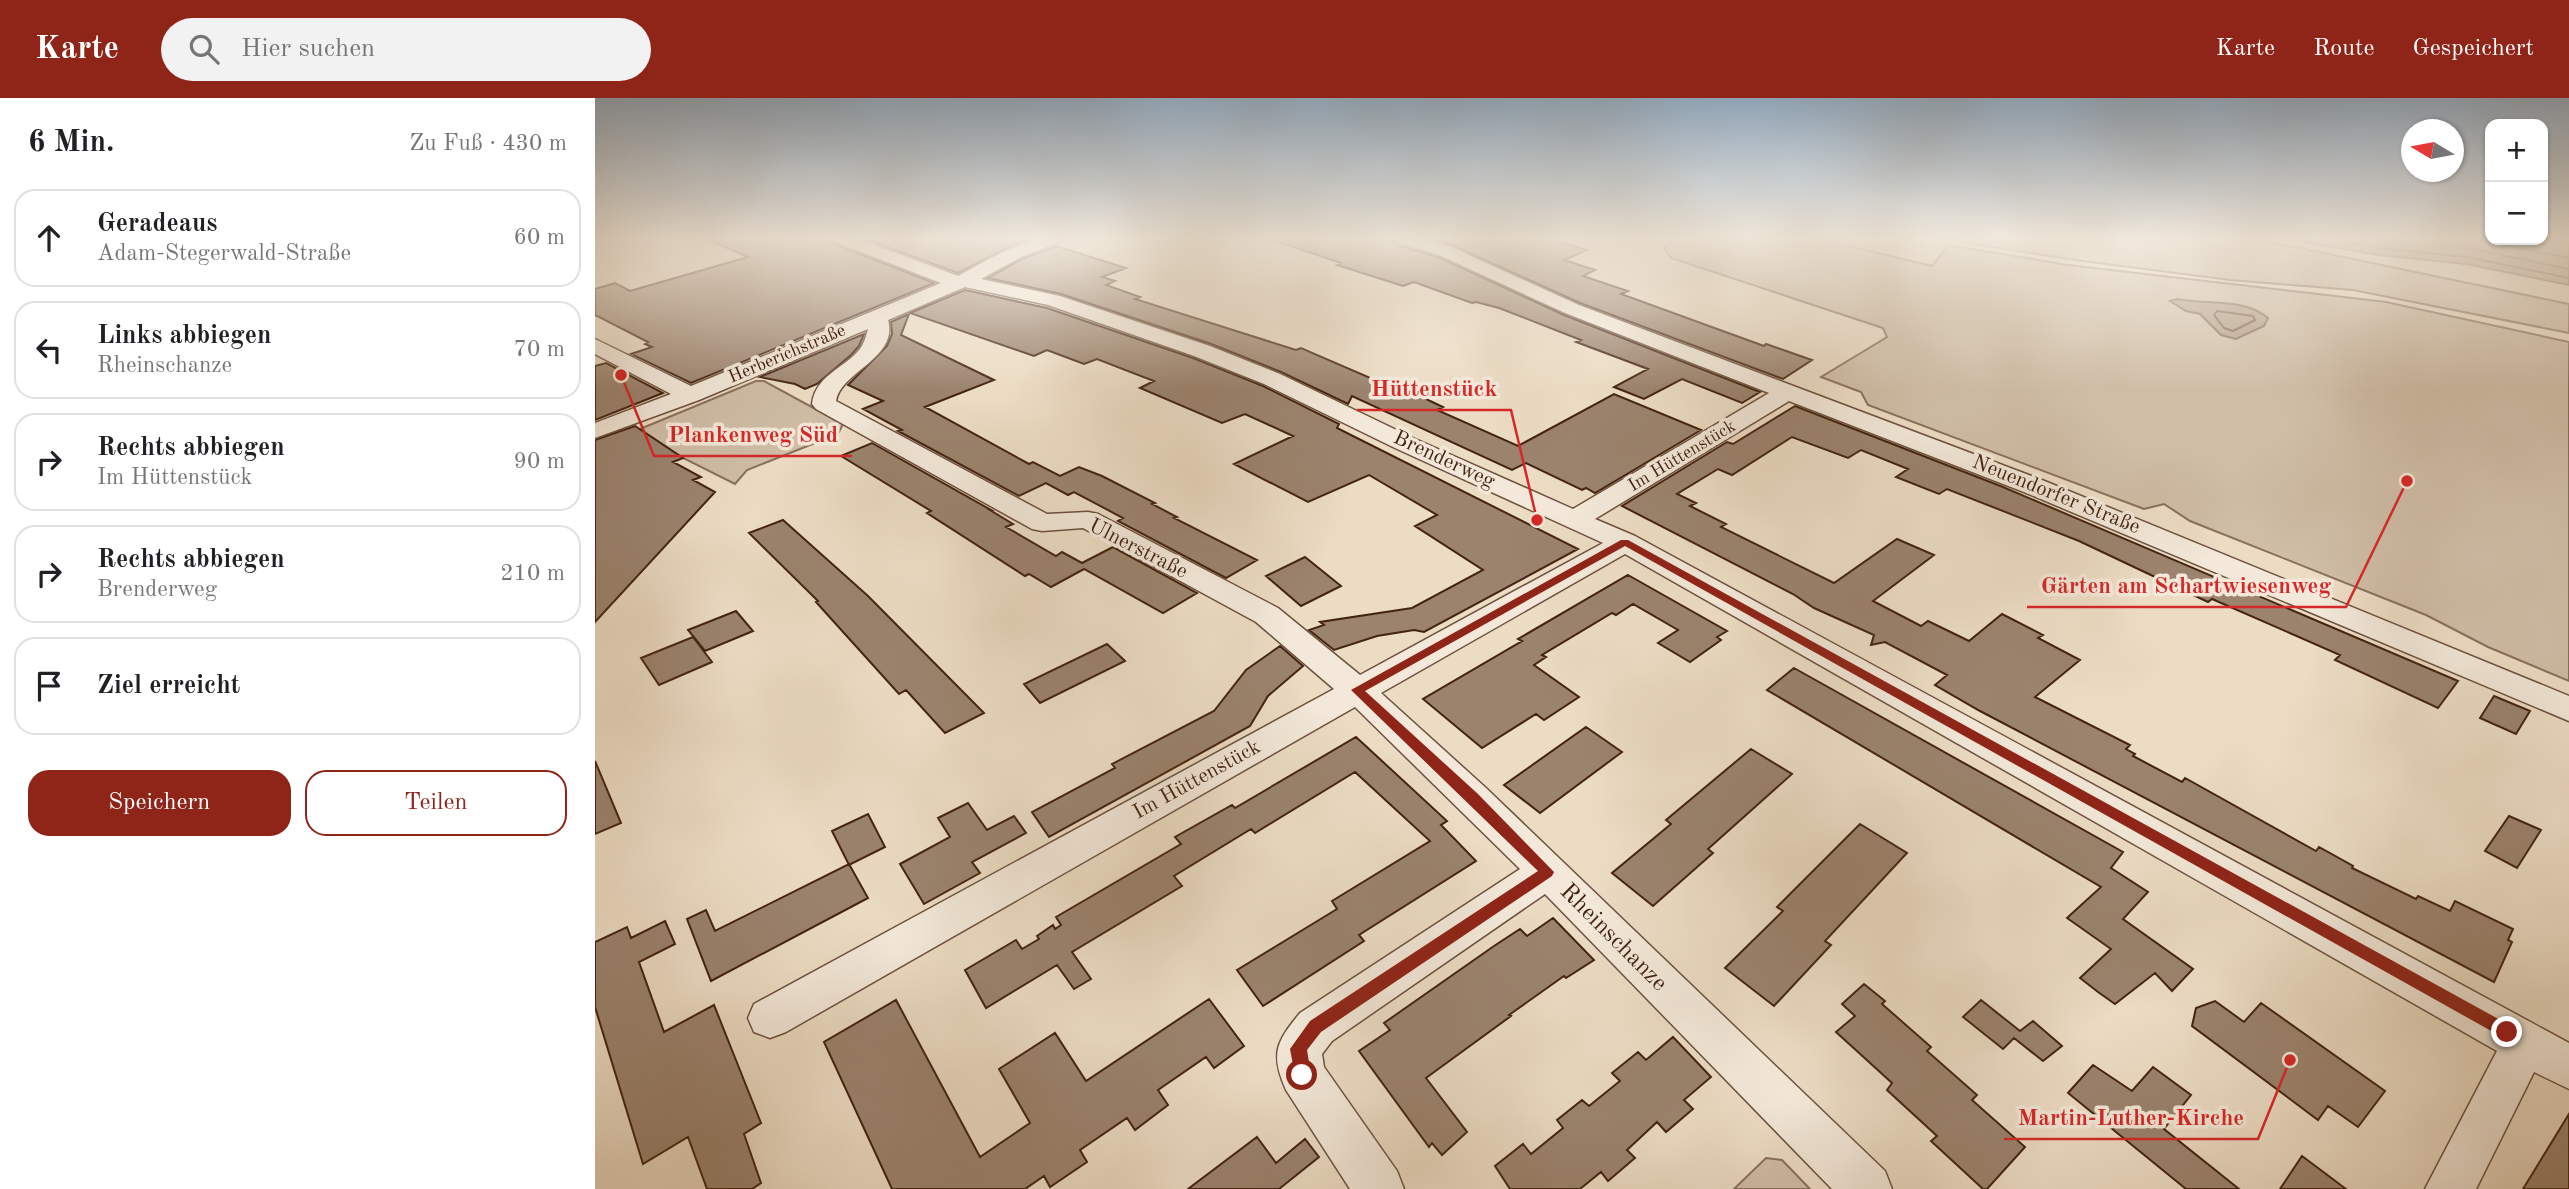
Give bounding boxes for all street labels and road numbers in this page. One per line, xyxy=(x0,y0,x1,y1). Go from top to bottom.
street label: Herberichstraße xyxy=(726,321,848,387)
street label: Im Hüttenstück xyxy=(1625,417,1739,495)
street label: Brenderweg xyxy=(1390,427,1499,493)
street label: Neuendorfer Straße xyxy=(1969,452,2143,538)
street label: Ulnerstraße xyxy=(1085,515,1191,583)
street label: Im Hüttenstück xyxy=(1130,736,1264,824)
street label: Rheinschanze xyxy=(1555,880,1671,996)

